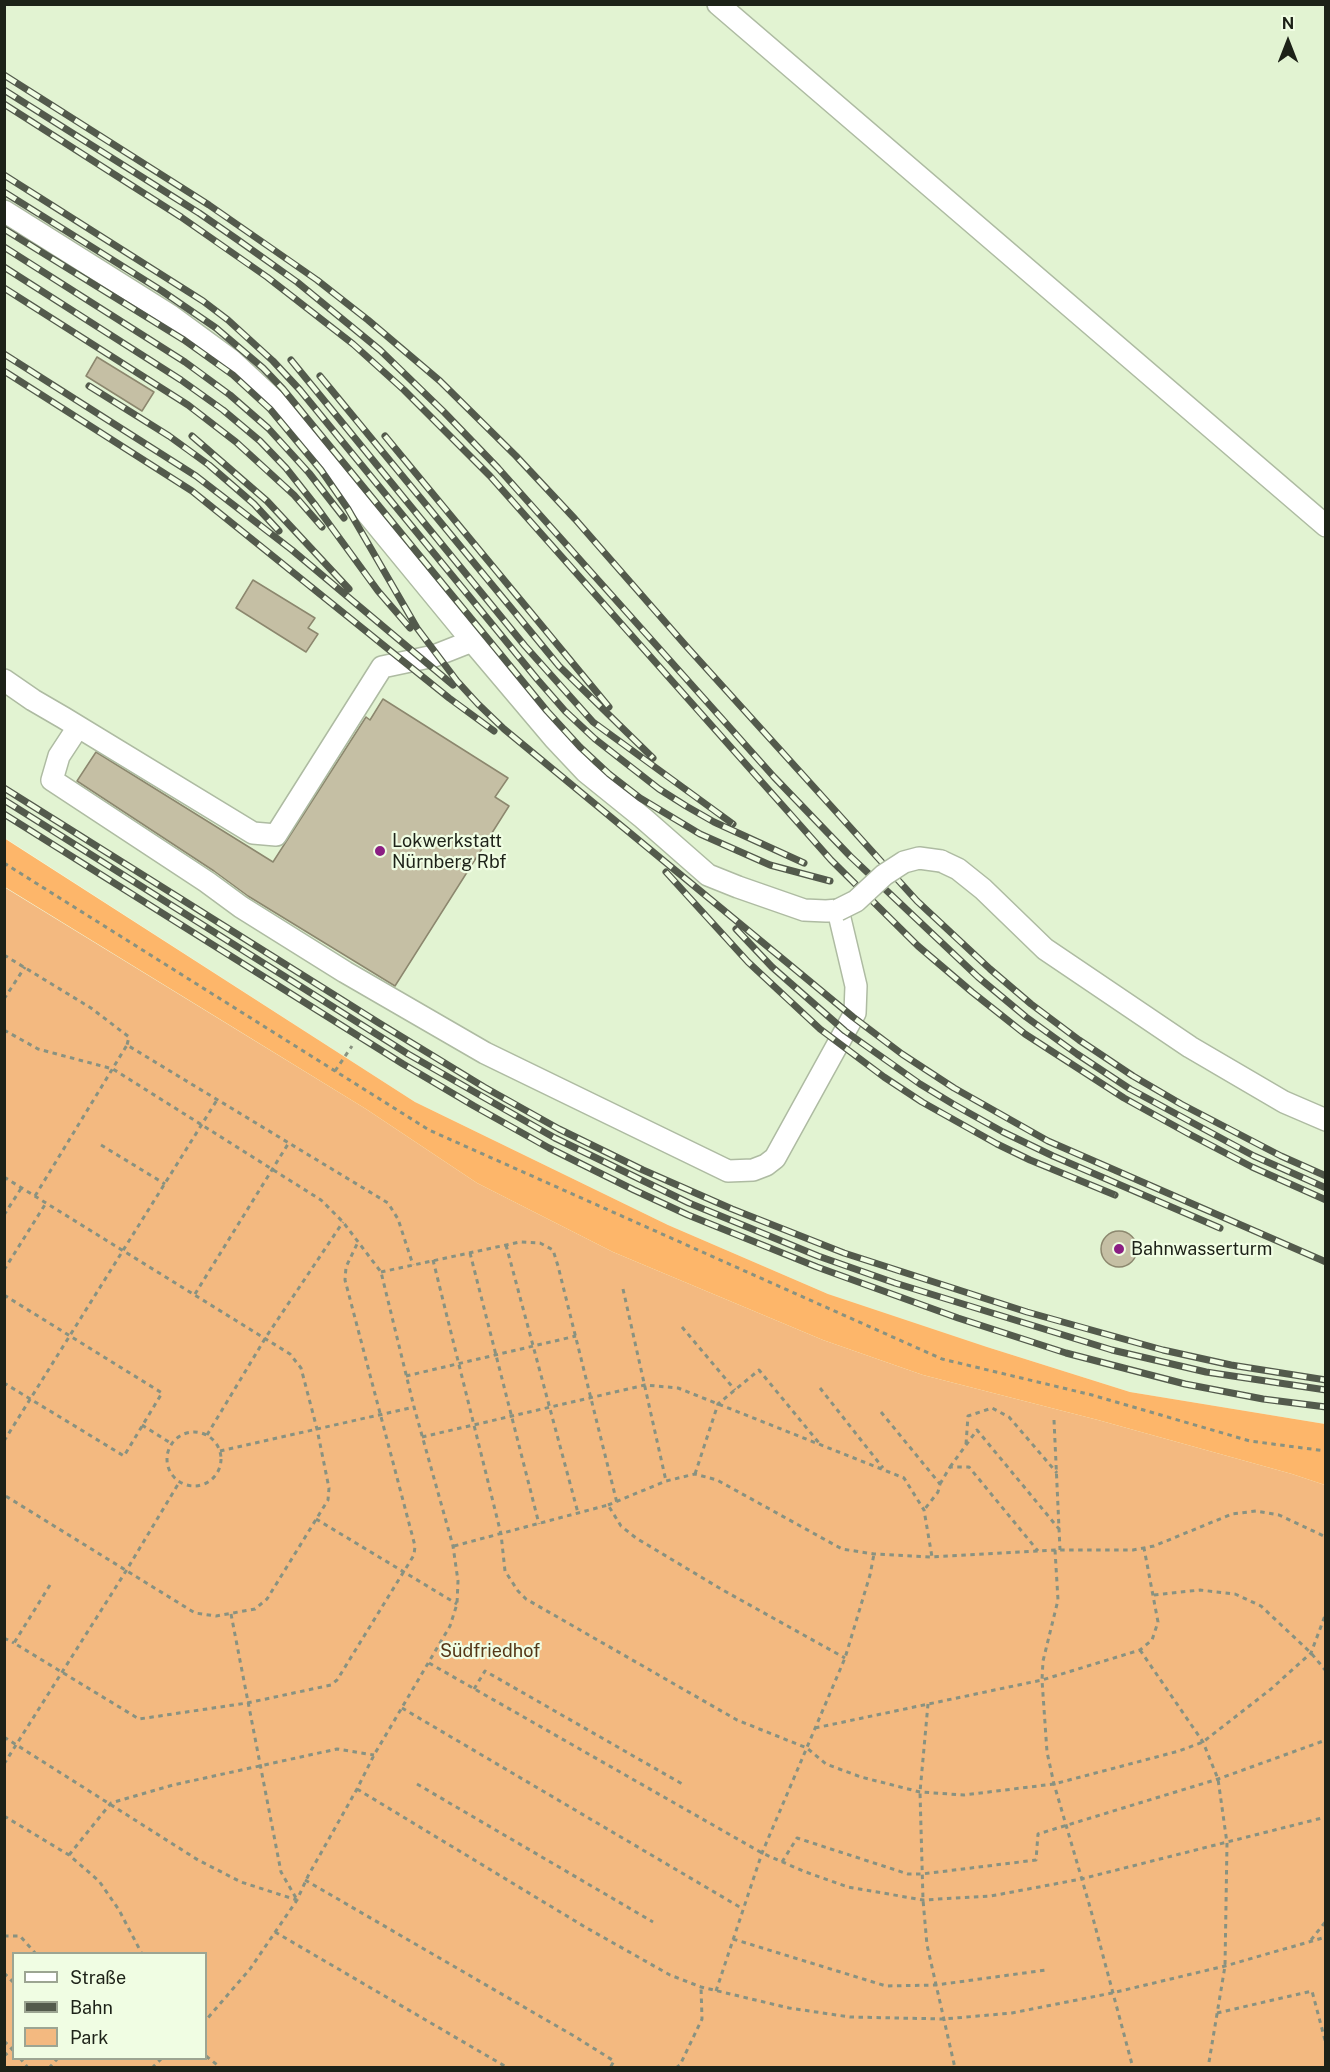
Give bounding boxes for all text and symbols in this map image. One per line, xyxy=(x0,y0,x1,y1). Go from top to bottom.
north arrow xyxy=(1258,12,1318,72)
text: N xyxy=(1282,14,1294,33)
place label: Lokwerkstatt Nürnberg Rbf xyxy=(392,830,506,872)
marker: Lokwerkstatt Nürnberg Rbf xyxy=(373,844,387,858)
place label: Bahnwasserturm xyxy=(1131,1238,1272,1260)
marker: Bahnwasserturm xyxy=(1112,1242,1126,1256)
park label: Südfriedhof xyxy=(440,1640,540,1662)
legend xyxy=(12,1952,207,2060)
text: Straße xyxy=(70,1967,126,1988)
text: Bahn xyxy=(70,1997,113,2018)
text: Park xyxy=(70,2027,108,2048)

